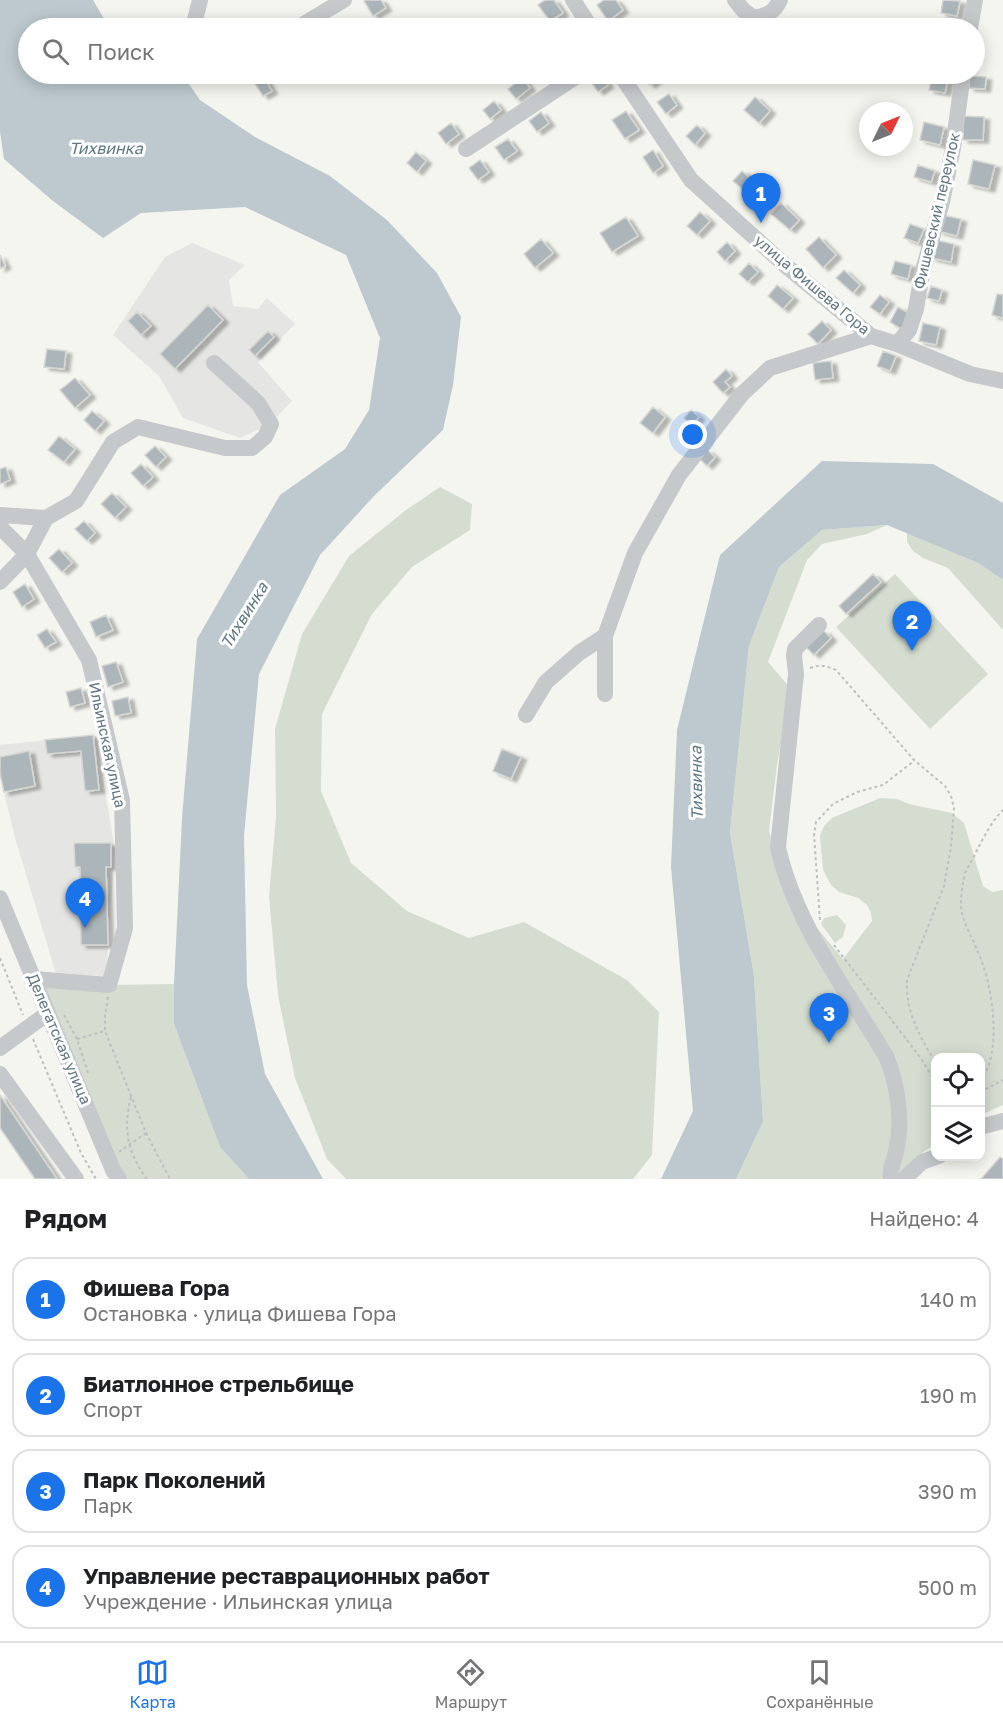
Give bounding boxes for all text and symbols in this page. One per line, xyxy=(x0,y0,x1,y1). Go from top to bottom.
search box xyxy=(18,18,985,84)
icon: search xyxy=(39,35,72,68)
text: Поиск xyxy=(87,38,155,65)
north arrow xyxy=(859,102,913,156)
street label: Фишевский переулок xyxy=(909,130,963,291)
water label: Тихвинка xyxy=(69,138,144,158)
pin: 1 xyxy=(742,174,780,223)
street label: улица Фишева Гора xyxy=(751,231,874,338)
your location xyxy=(678,420,707,449)
water label: Тихвинка xyxy=(216,578,273,652)
pin: 2 xyxy=(892,602,932,651)
street label: Ильинская улица xyxy=(86,680,130,809)
water label: Тихвинка xyxy=(685,745,707,820)
pin: 4 xyxy=(66,878,104,928)
street label: Делегатская улица xyxy=(24,971,96,1107)
pin: 3 xyxy=(810,994,848,1043)
map controls xyxy=(931,1053,985,1161)
button: locate xyxy=(931,1053,985,1107)
button: layers xyxy=(931,1107,985,1161)
text: Рядом xyxy=(24,1203,107,1234)
text: Найдено: 4 xyxy=(869,1206,979,1230)
text: Фишева Гора xyxy=(83,1274,229,1301)
text: 1 xyxy=(40,1287,51,1311)
text: 140 m xyxy=(920,1287,977,1311)
text: Остановка · улица Фишева Гора xyxy=(83,1301,397,1325)
text: Биатлонное стрельбище xyxy=(83,1370,354,1397)
text: 2 xyxy=(39,1383,52,1407)
text: 190 m xyxy=(920,1383,977,1407)
text: Спорт xyxy=(83,1397,143,1421)
text: Парк Поколений xyxy=(83,1466,265,1493)
text: 3 xyxy=(39,1479,52,1503)
text: 390 m xyxy=(918,1479,977,1503)
text: Парк xyxy=(83,1493,133,1517)
text: Управление реставрационных работ xyxy=(83,1562,490,1589)
text: 4 xyxy=(39,1575,52,1599)
text: 500 m xyxy=(918,1575,977,1599)
text: Учреждение · Ильинская улица xyxy=(83,1589,393,1613)
tab: Карта xyxy=(130,1656,176,1712)
tab: Маршрут xyxy=(435,1656,507,1712)
tab: Сохранённые xyxy=(766,1656,873,1712)

